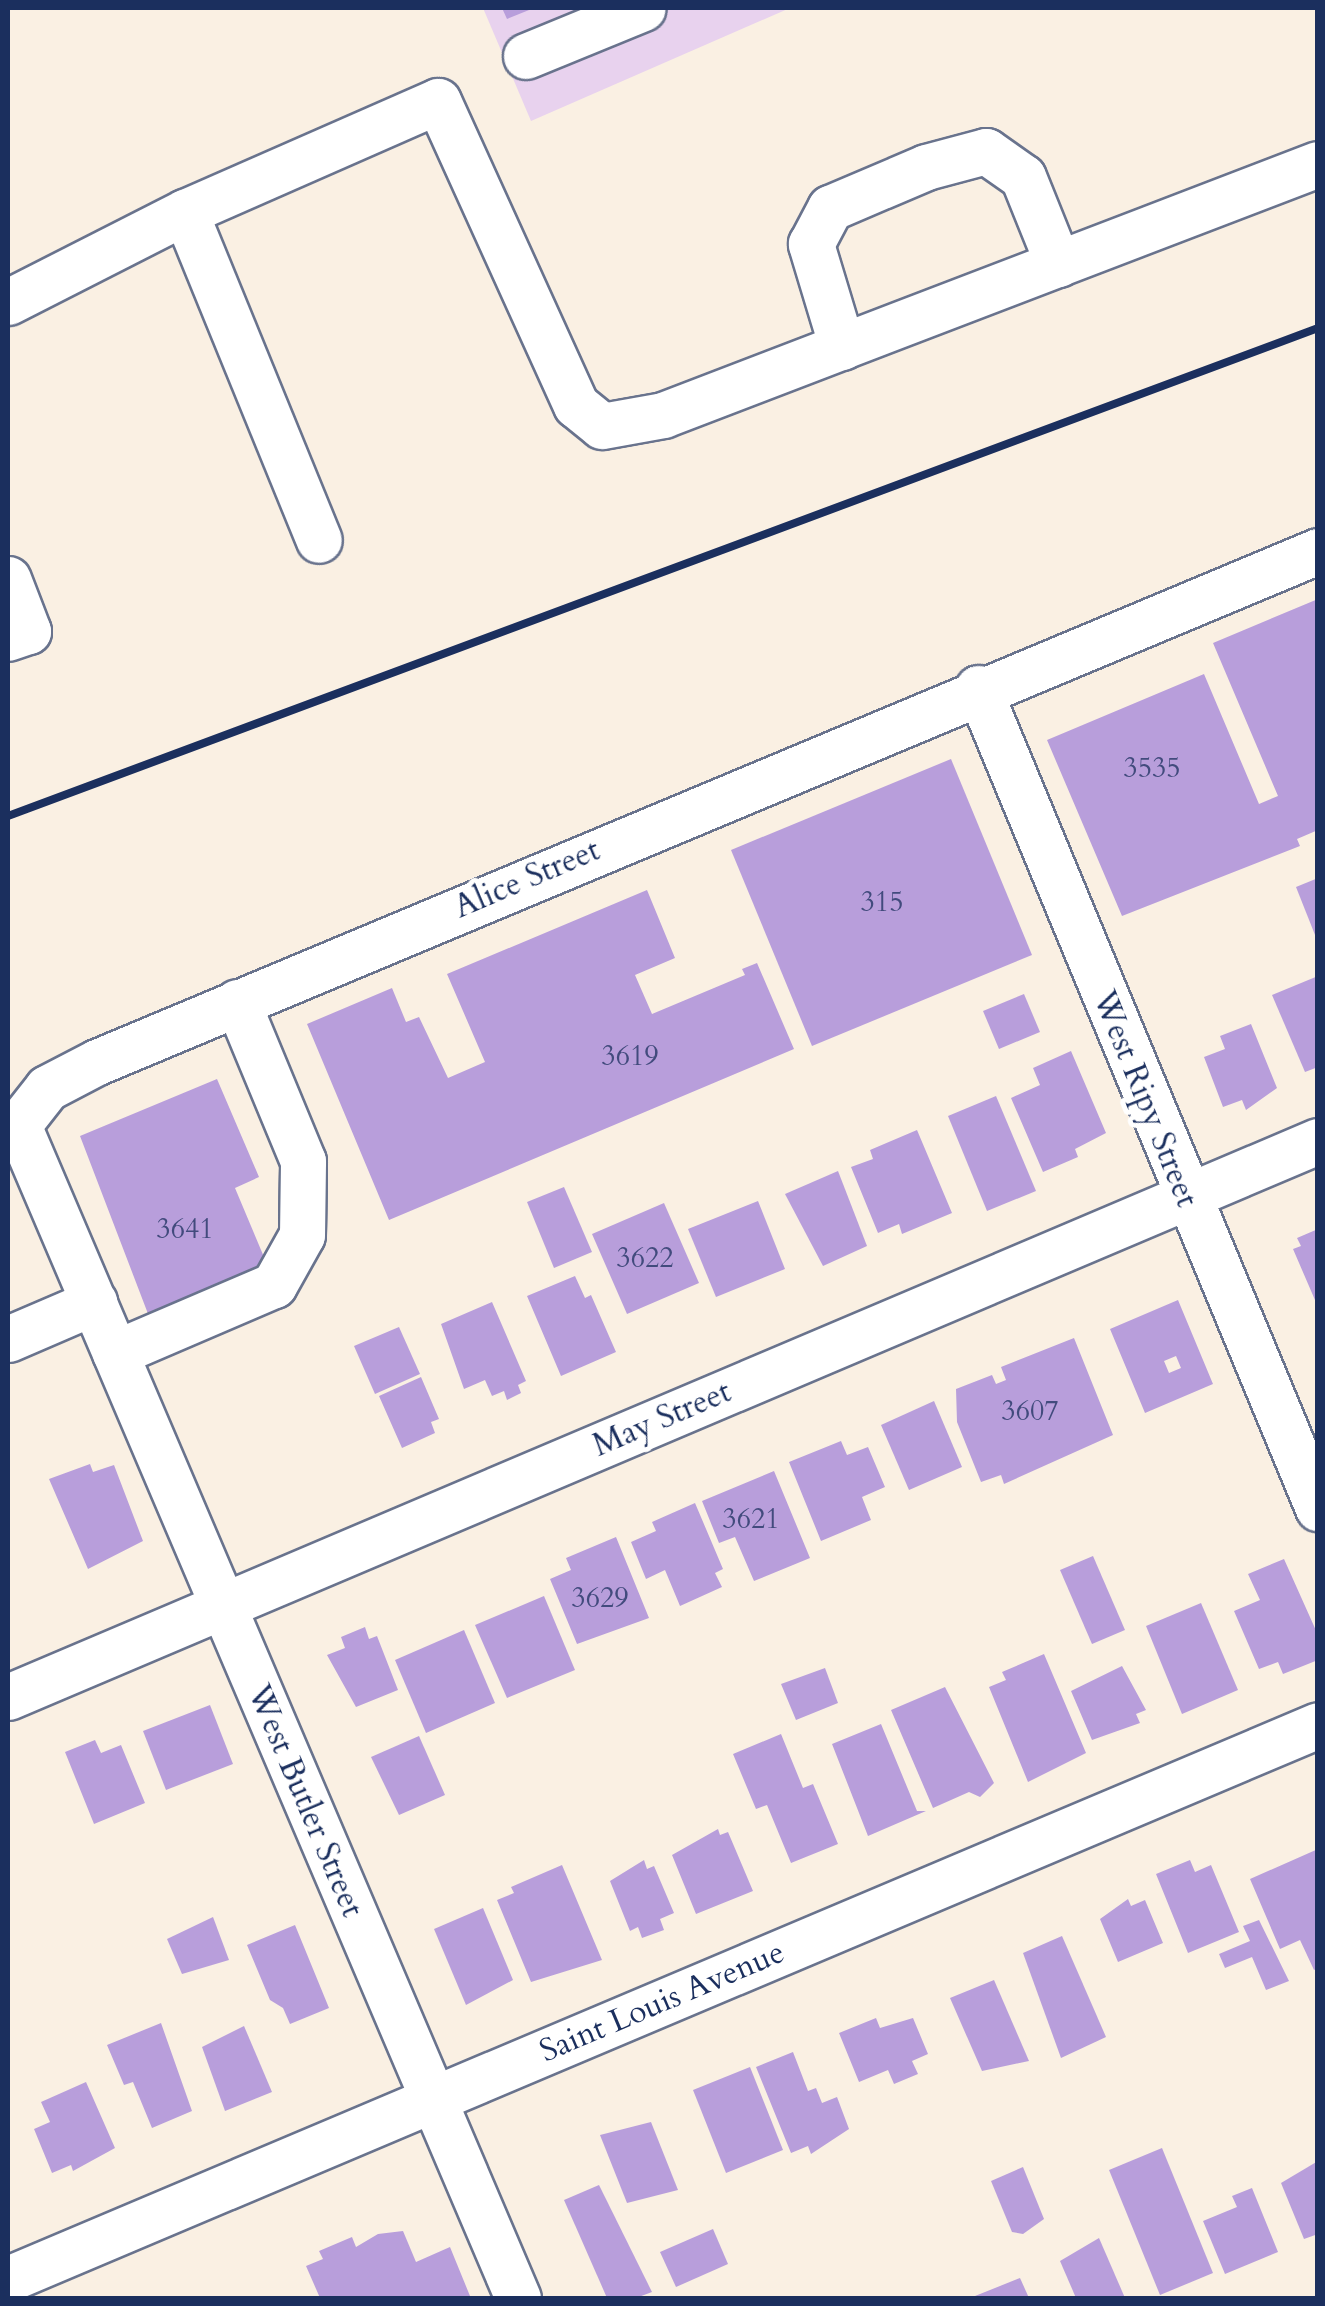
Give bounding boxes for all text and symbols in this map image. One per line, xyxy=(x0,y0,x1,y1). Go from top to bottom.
house number: 3535 xyxy=(1123,751,1181,785)
street label: Alice Street xyxy=(448,831,606,927)
house number: 315 xyxy=(860,885,904,919)
street label: West Ripy Street xyxy=(1084,985,1206,1213)
house number: 3619 xyxy=(601,1039,659,1073)
house number: 3641 xyxy=(156,1212,214,1246)
house number: 3622 xyxy=(616,1241,674,1275)
street label: May Street xyxy=(587,1373,737,1465)
house number: 3607 xyxy=(1001,1394,1059,1428)
house number: 3621 xyxy=(722,1502,780,1536)
house number: 3629 xyxy=(571,1581,629,1615)
street label: West Butler Street xyxy=(239,1679,371,1923)
street label: Saint Louis Avenue xyxy=(534,1933,790,2071)

